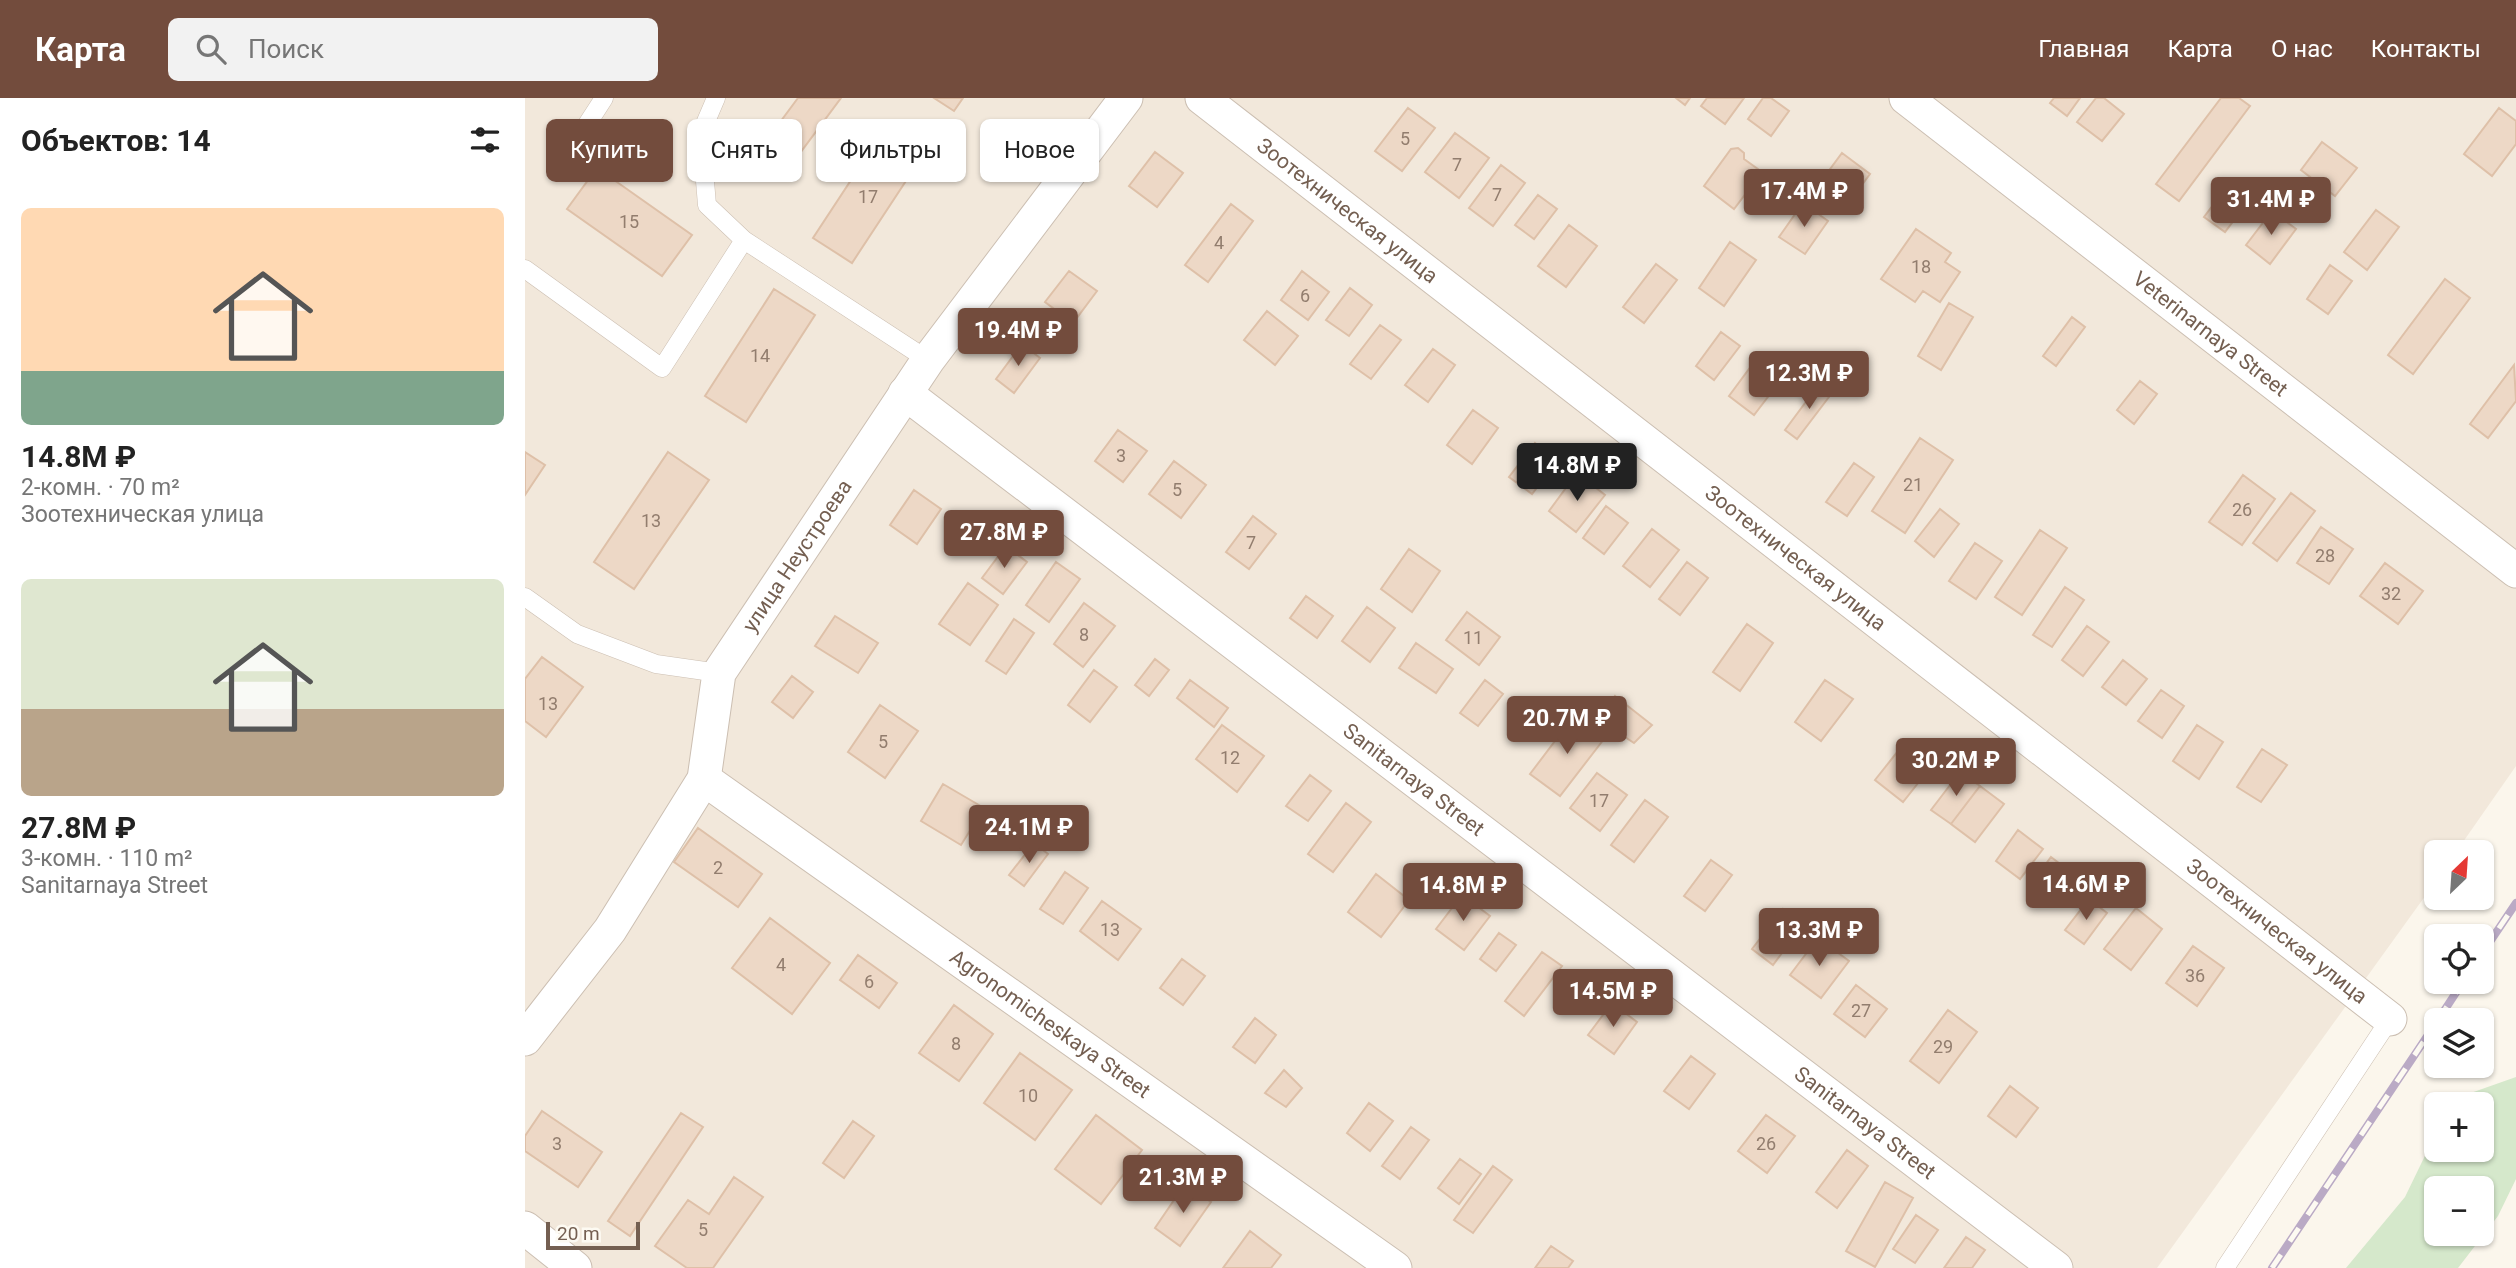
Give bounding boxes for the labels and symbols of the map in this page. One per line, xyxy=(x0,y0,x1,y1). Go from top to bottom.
house number: 5 xyxy=(1400,128,1410,149)
street label: Зоотехническая улица xyxy=(1252,133,1443,288)
house number: 7 xyxy=(1452,154,1462,175)
pin: 17.4M ₽ xyxy=(1739,170,1869,229)
pin: 31.4M ₽ xyxy=(2206,178,2336,237)
house number: 7 xyxy=(1492,184,1502,205)
house number: 17 xyxy=(858,186,878,207)
house number: 15 xyxy=(619,211,639,232)
house number: 4 xyxy=(1214,232,1224,253)
house number: 18 xyxy=(1911,256,1931,277)
street label: Veterinarnaya Street xyxy=(2128,266,2292,401)
house number: 6 xyxy=(1300,285,1310,306)
pin: 19.4M ₽ xyxy=(953,308,1083,368)
house number: 14 xyxy=(750,345,770,366)
pin: 12.3M ₽ xyxy=(1744,352,1874,411)
pin: 14.8M ₽ xyxy=(1512,444,1642,503)
house number: 3 xyxy=(1116,445,1126,466)
house number: 21 xyxy=(1903,474,1923,495)
street label: улица Неустроева xyxy=(738,475,857,637)
house number: 5 xyxy=(1172,479,1182,500)
street label: Зоотехническая улица xyxy=(1700,481,1891,636)
house number: 26 xyxy=(2232,499,2252,520)
house number: 13 xyxy=(641,510,661,531)
pin: 27.8M ₽ xyxy=(939,510,1069,570)
house number: 7 xyxy=(1246,532,1256,553)
house number: 28 xyxy=(2315,545,2335,566)
house number: 32 xyxy=(2381,583,2401,604)
house number: 8 xyxy=(1079,624,1089,645)
house number: 11 xyxy=(1463,627,1483,648)
house number: 13 xyxy=(538,693,558,714)
pin: 20.7M ₽ xyxy=(1502,696,1632,756)
street label: Sanitarnaya Street xyxy=(1338,718,1489,841)
house number: 5 xyxy=(878,731,888,752)
pin: 30.2M ₽ xyxy=(1891,738,2021,798)
house number: 12 xyxy=(1220,747,1240,768)
house number: 17 xyxy=(1589,790,1609,811)
pin: 24.1M ₽ xyxy=(964,806,1094,865)
north arrow xyxy=(2424,840,2494,910)
street label: Зоотехническая улица xyxy=(2182,854,2372,1009)
house number: 2 xyxy=(713,857,723,878)
pin: 14.6M ₽ xyxy=(2021,862,2151,922)
pin: 14.8M ₽ xyxy=(1398,864,1528,923)
pin: 13.3M ₽ xyxy=(1754,908,1884,968)
house number: 13 xyxy=(1100,919,1120,940)
street label: Agronomicheskaya Street xyxy=(945,945,1155,1103)
house number: 4 xyxy=(776,954,786,975)
house number: 36 xyxy=(2185,965,2205,986)
pin: 14.5M ₽ xyxy=(1548,970,1678,1029)
house number: 6 xyxy=(864,971,874,992)
house number: 27 xyxy=(1851,1000,1871,1021)
house number: 8 xyxy=(951,1033,961,1054)
house number: 29 xyxy=(1933,1036,1953,1057)
street label: Sanitarnaya Street xyxy=(1790,1062,1940,1184)
house number: 10 xyxy=(1018,1085,1038,1106)
house number: 3 xyxy=(552,1133,562,1154)
house number: 26 xyxy=(1756,1133,1776,1154)
pin: 21.3M ₽ xyxy=(1118,1156,1248,1215)
scale bar xyxy=(546,1219,641,1251)
house number: 5 xyxy=(698,1219,708,1240)

